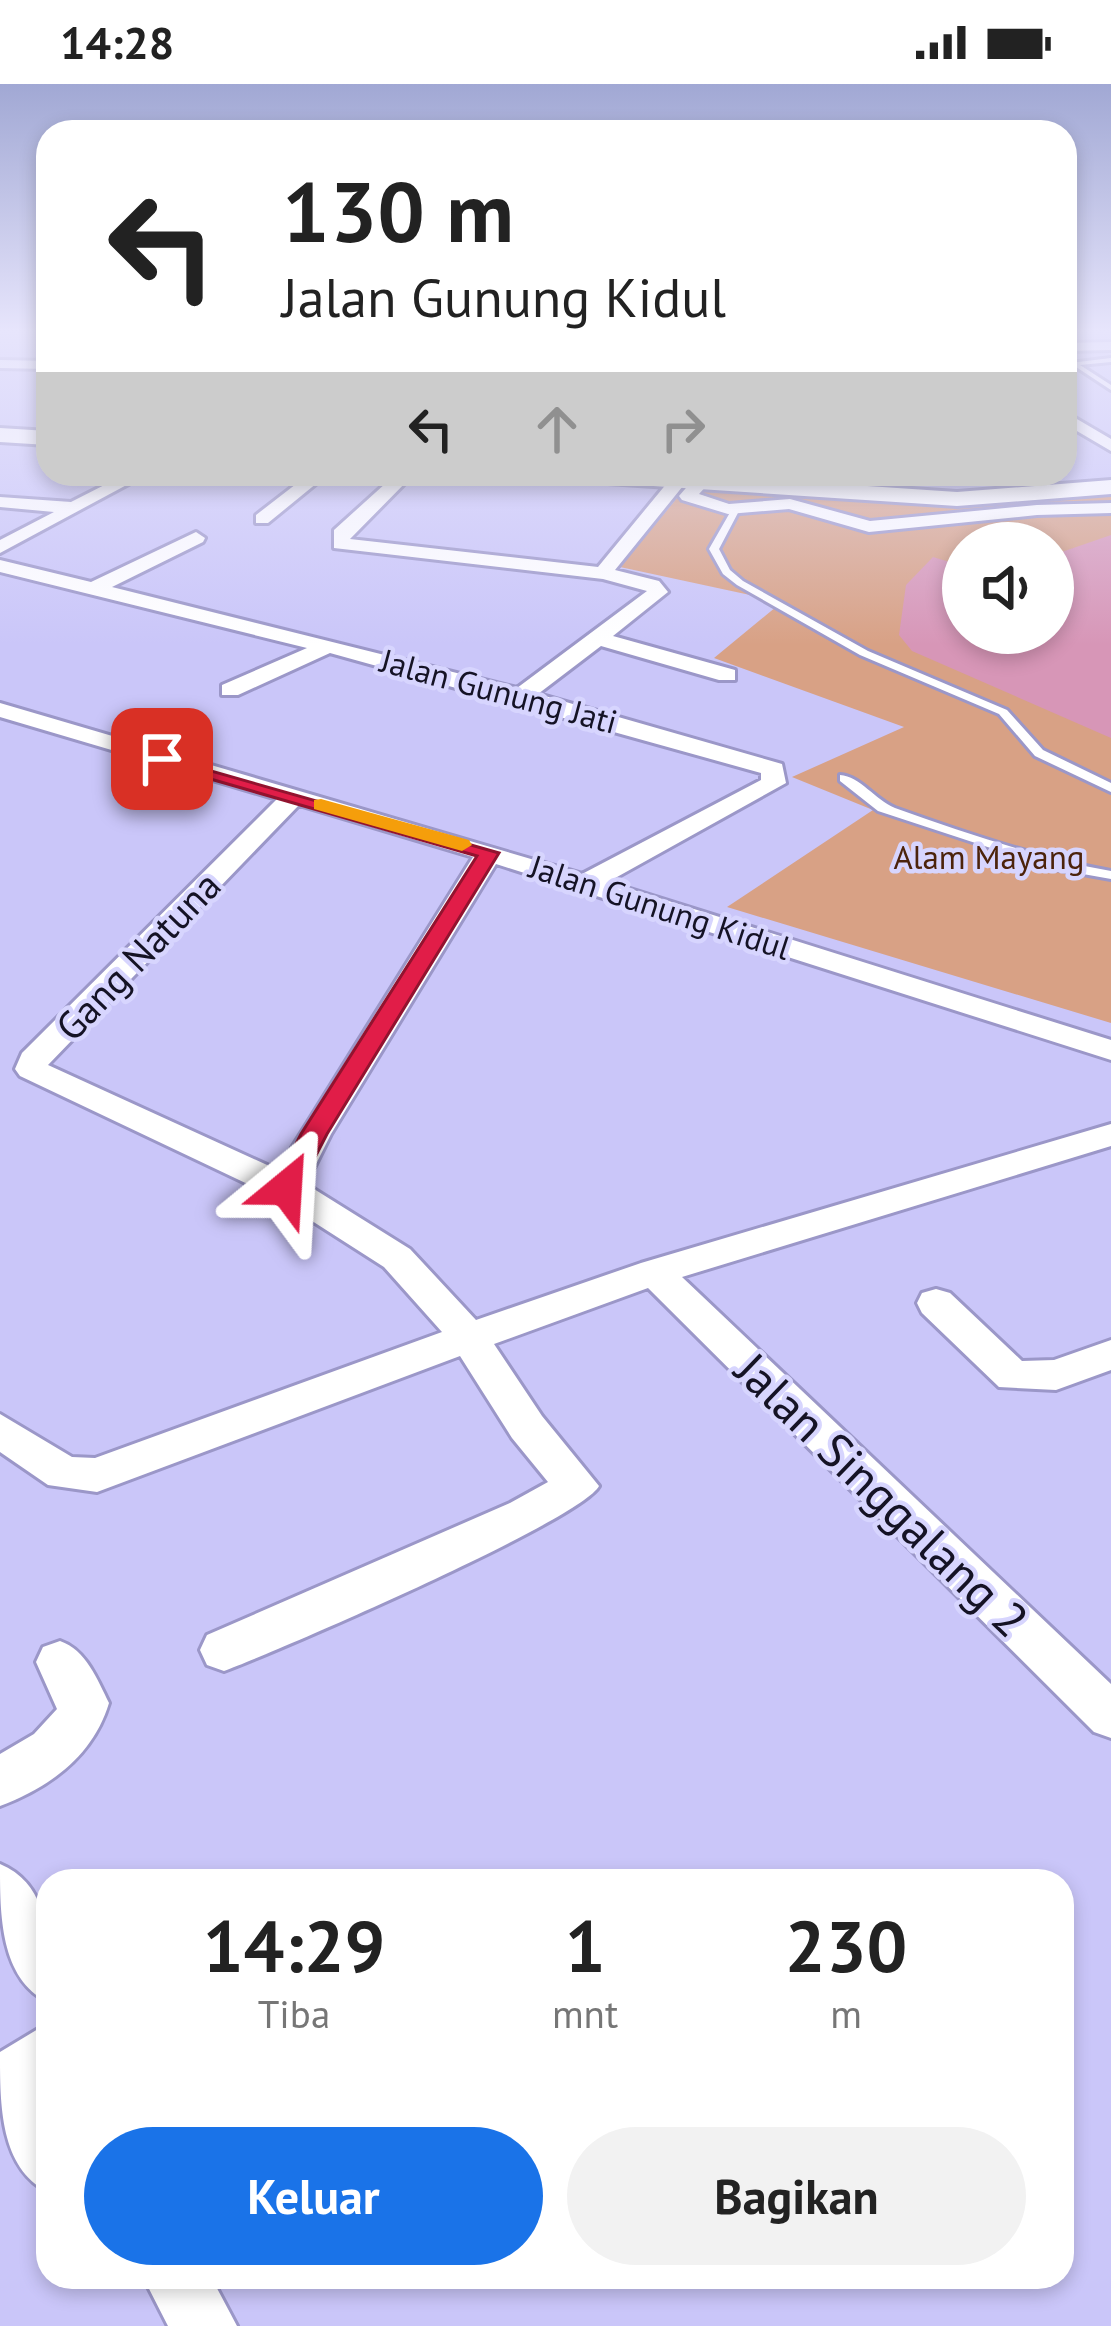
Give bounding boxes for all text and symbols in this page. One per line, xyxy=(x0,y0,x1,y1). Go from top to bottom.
text: 14:28 xyxy=(60,13,174,71)
text: 130 m xyxy=(282,156,514,265)
icon: left xyxy=(84,168,240,324)
text: Jalan Gunung Kidul xyxy=(282,262,726,332)
icon: left xyxy=(398,396,464,462)
icon: ahead xyxy=(524,396,590,462)
icon: right xyxy=(650,396,716,462)
map controls xyxy=(942,522,1074,654)
button: sound xyxy=(942,522,1074,654)
street label: Jalan Gunung Jati xyxy=(374,638,622,743)
pin xyxy=(111,708,213,810)
icon: arrive xyxy=(129,726,195,792)
park label: Alam Mayang xyxy=(894,835,1084,878)
street label: Jalan Gunung Kidul xyxy=(523,844,796,969)
street label: Gang Natuna xyxy=(44,860,231,1051)
position arrow xyxy=(223,1125,349,1251)
street label: Jalan Singgalang 2 xyxy=(722,1337,1042,1650)
text: 14:29 xyxy=(203,1899,385,1992)
text: 1 xyxy=(565,1899,605,1992)
text: 230 xyxy=(785,1899,907,1992)
text: Tiba xyxy=(258,1988,330,2039)
text: mnt xyxy=(552,1988,618,2039)
text: m xyxy=(830,1988,862,2039)
button: Keluar xyxy=(84,2127,543,2265)
button: Bagikan xyxy=(567,2127,1026,2265)

